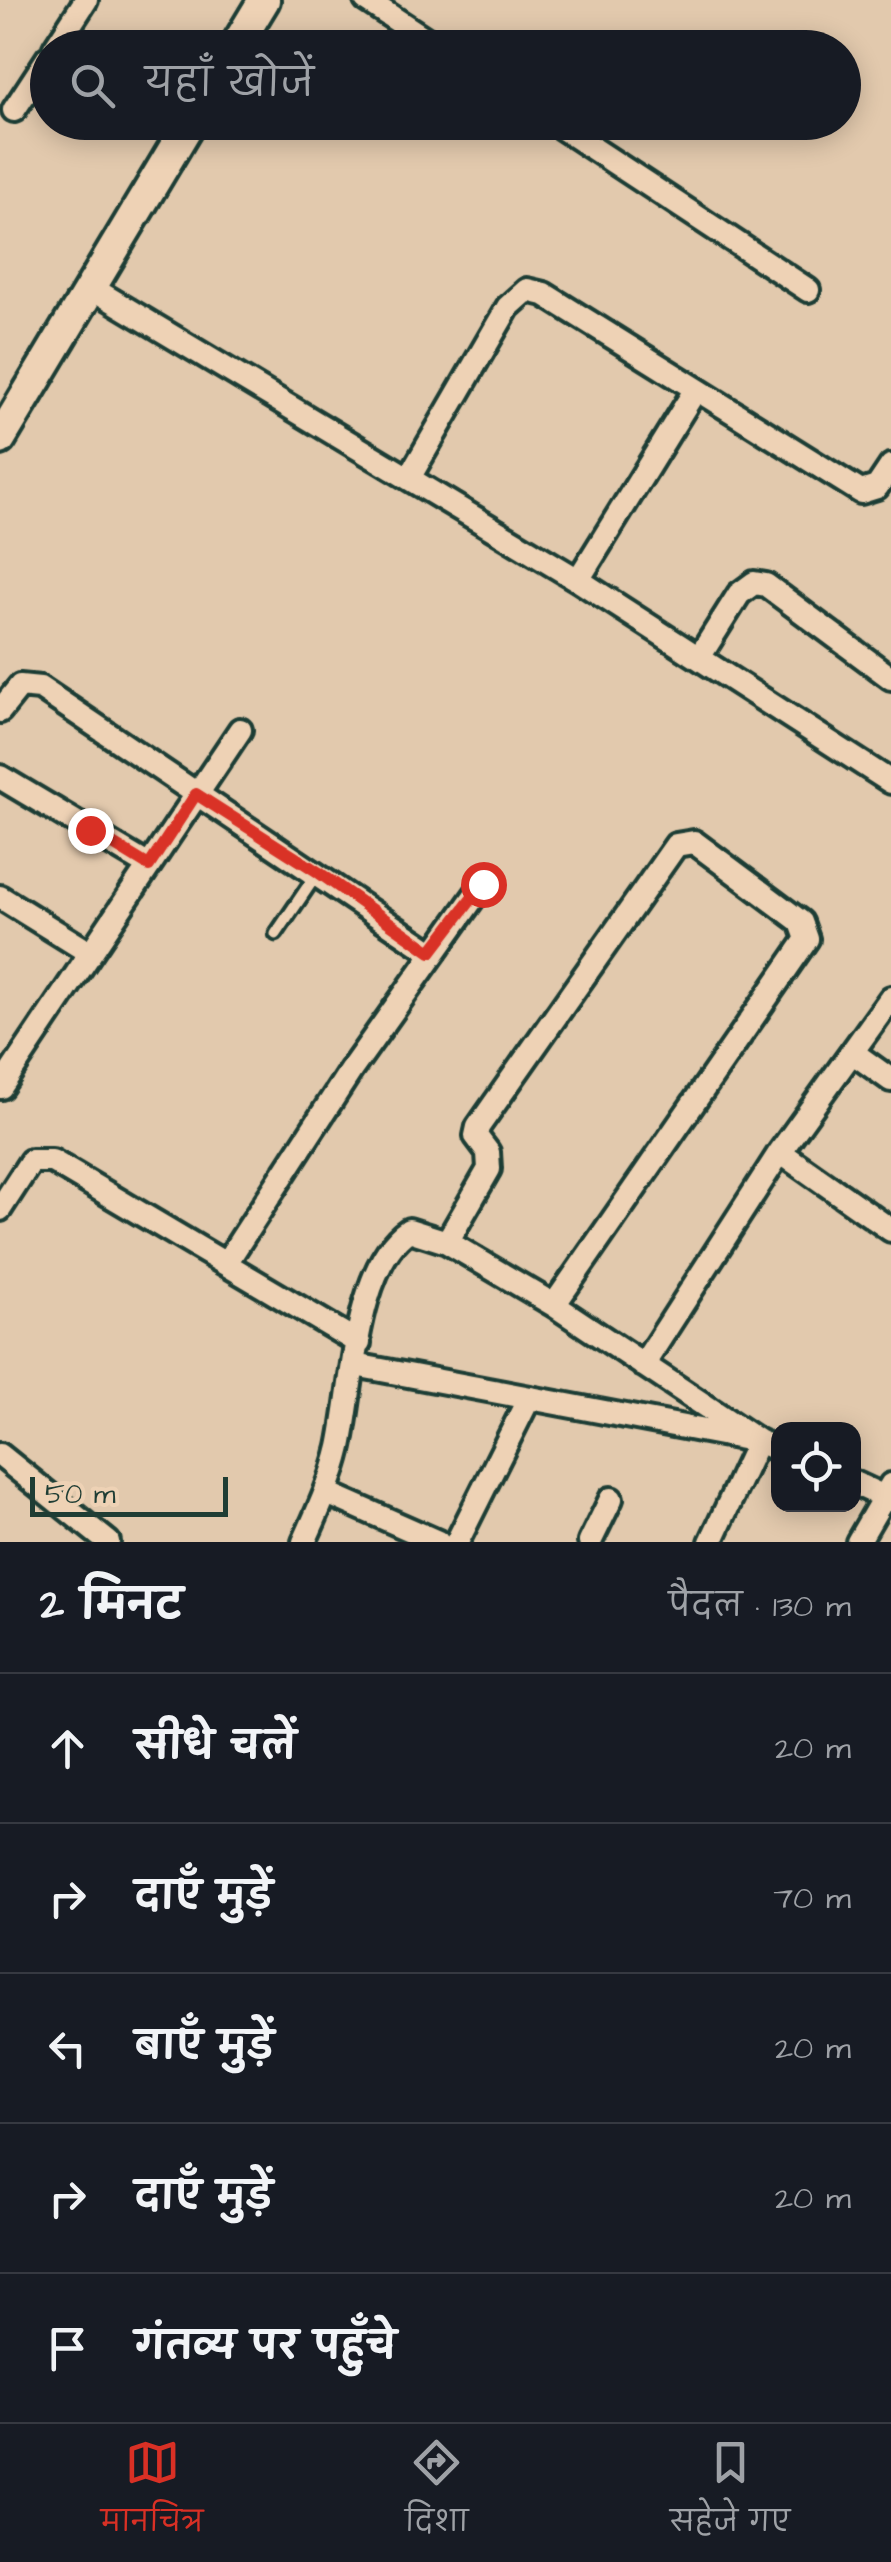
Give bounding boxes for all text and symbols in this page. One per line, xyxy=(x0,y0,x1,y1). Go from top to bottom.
search box xyxy=(30,30,861,140)
icon: search xyxy=(65,58,120,113)
text: यहाँ खोजें xyxy=(145,58,314,110)
route end xyxy=(68,808,114,854)
route start xyxy=(461,862,507,908)
map controls xyxy=(771,1422,861,1512)
button: locate xyxy=(771,1422,861,1512)
scale bar xyxy=(30,1472,228,1516)
text: 50 m xyxy=(45,1475,116,1514)
text: 2 मिनट xyxy=(40,1577,183,1635)
text: पैदल · 130 m xyxy=(669,1584,851,1629)
icon: ahead xyxy=(40,1721,95,1776)
text: सीधे चलें xyxy=(135,1721,296,1773)
text: 20 m xyxy=(775,1726,851,1771)
icon: right xyxy=(40,1871,95,1926)
text: दाएँ मुड़ें xyxy=(135,1871,273,1923)
text: 70 m xyxy=(773,1876,851,1921)
icon: left xyxy=(40,2021,95,2076)
text: बाएँ मुड़ें xyxy=(135,2021,274,2073)
text: 20 m xyxy=(775,2026,851,2071)
icon: right xyxy=(40,2171,95,2226)
text: दाएँ मुड़ें xyxy=(135,2171,273,2223)
text: 20 m xyxy=(775,2176,851,2221)
icon: arrive xyxy=(40,2321,95,2376)
text: गंतव्य पर पहुँचे xyxy=(135,2321,396,2373)
tab: मानचित्र xyxy=(101,2435,203,2552)
tab: दिशा xyxy=(405,2435,468,2552)
tab: सहेजे गए xyxy=(670,2435,790,2552)

